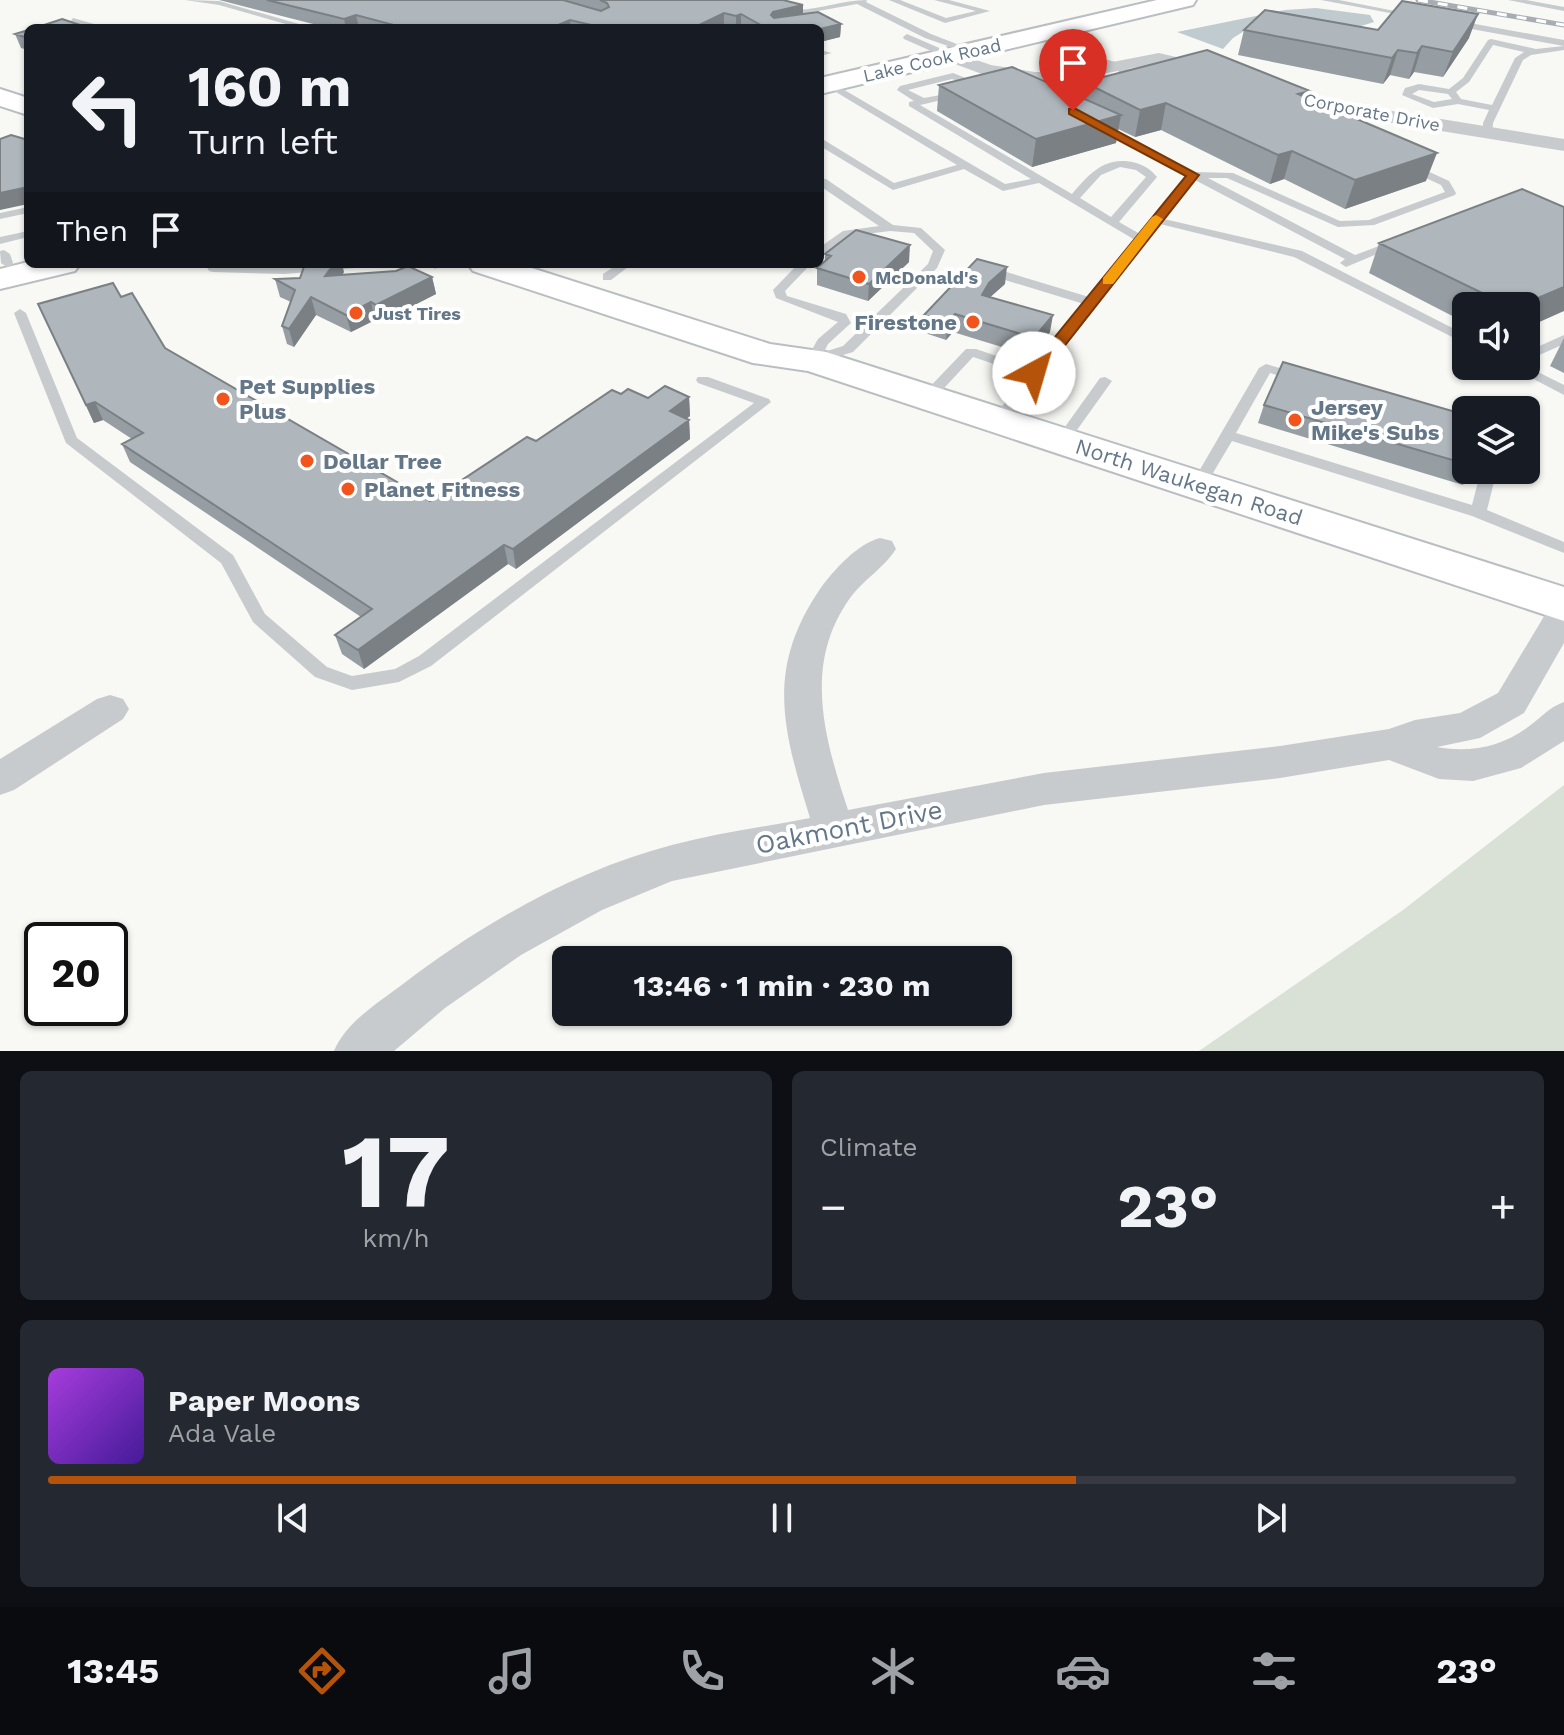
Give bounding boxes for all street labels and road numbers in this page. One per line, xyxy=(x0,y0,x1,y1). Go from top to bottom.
street label: Lake Cook Road xyxy=(861,34,1003,86)
street label: Corporate Drive xyxy=(1302,88,1442,136)
street label: North Waukegan Road xyxy=(1072,433,1306,531)
street label: Oakmont Drive xyxy=(753,794,945,860)

